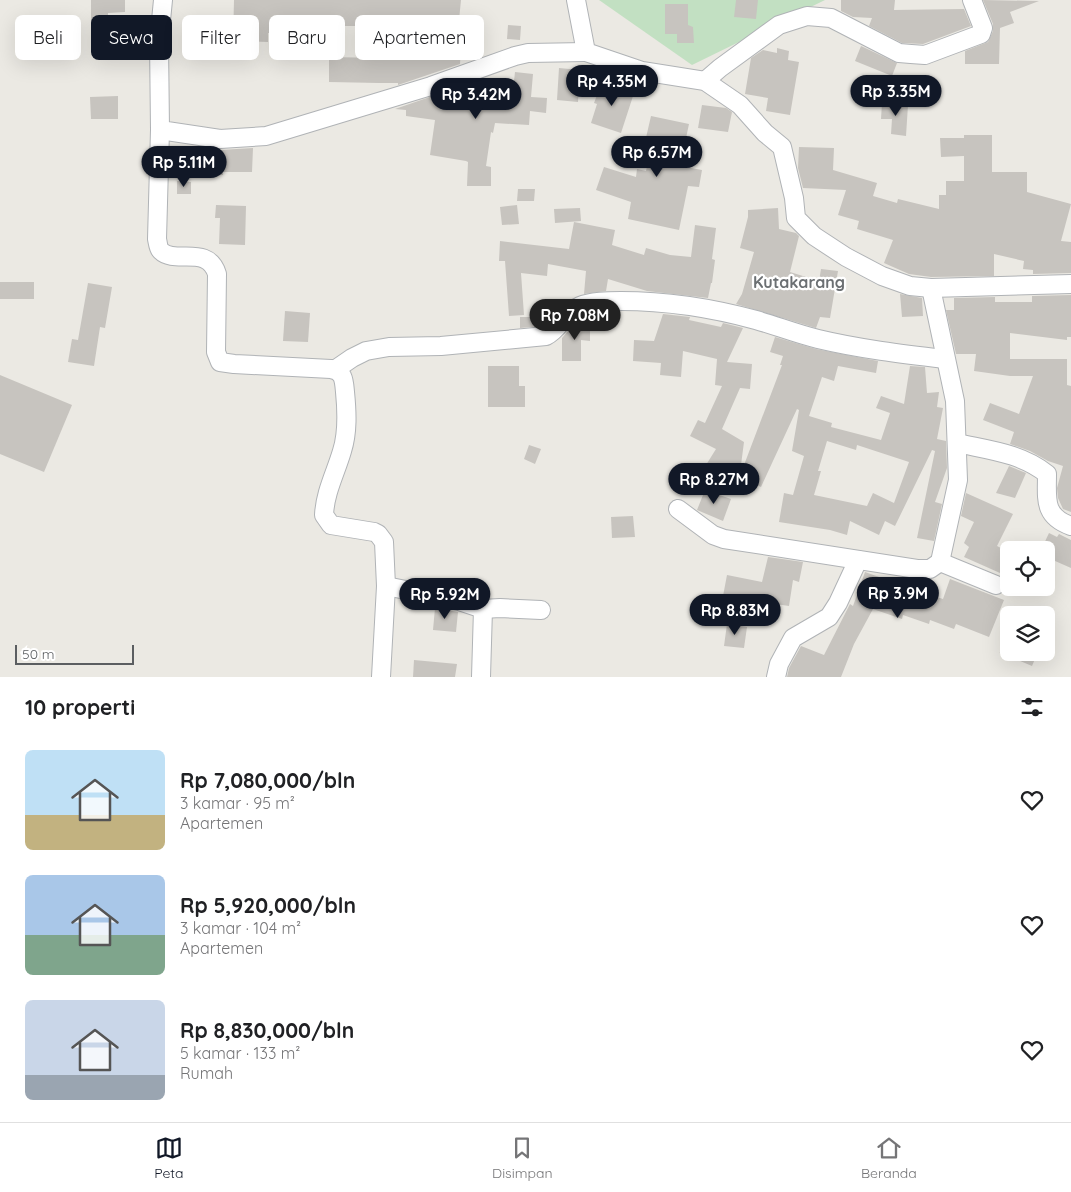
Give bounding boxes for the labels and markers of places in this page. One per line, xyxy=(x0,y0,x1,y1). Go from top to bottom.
pin: Rp 4.35M xyxy=(560,64,664,107)
pin: Rp 3.35M xyxy=(844,74,948,117)
pin: Rp 3.42M xyxy=(424,78,528,120)
pin: Rp 6.57M xyxy=(605,136,709,178)
pin: Rp 5.11M xyxy=(132,146,236,188)
pin: Rp 7.08M xyxy=(523,298,627,341)
pin: Rp 8.27M xyxy=(662,462,766,505)
pin: Rp 3.9M xyxy=(852,576,944,619)
pin: Rp 5.92M xyxy=(393,578,497,620)
pin: Rp 8.83M xyxy=(683,594,787,636)

